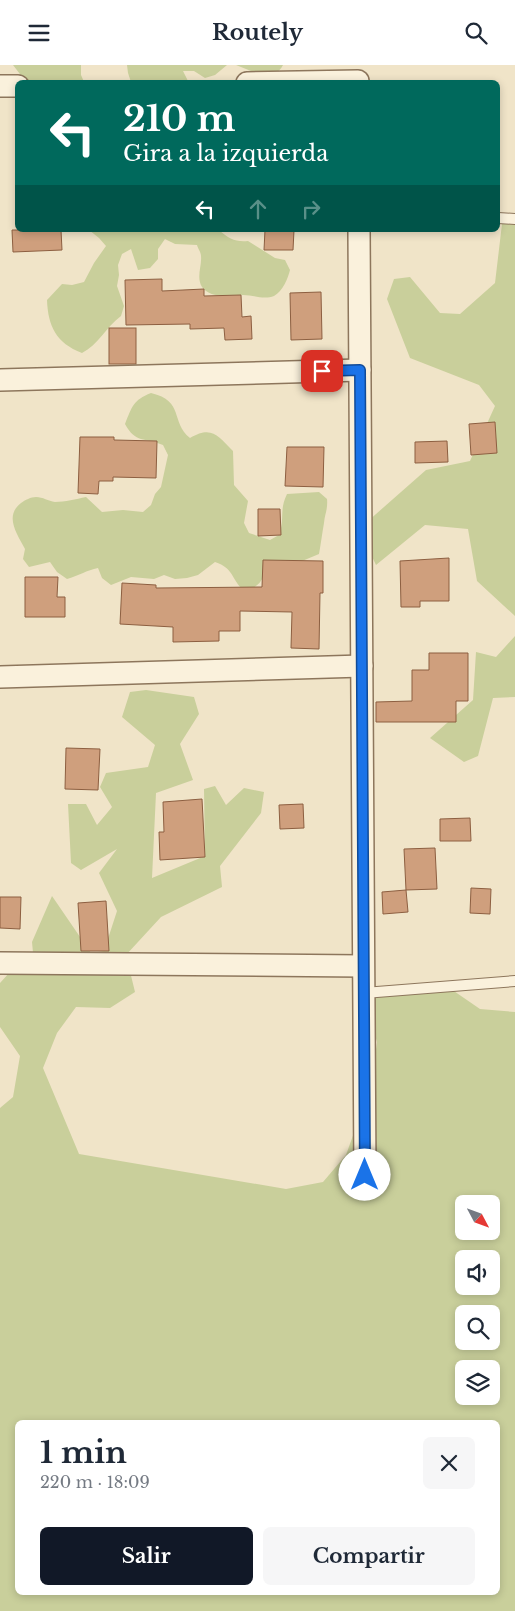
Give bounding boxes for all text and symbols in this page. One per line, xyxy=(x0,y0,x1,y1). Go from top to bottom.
icon: menu xyxy=(25,19,53,47)
text: Routely xyxy=(212,19,303,46)
icon: search xyxy=(462,19,490,47)
text: 210 m xyxy=(123,97,236,140)
icon: left xyxy=(40,100,105,165)
text: Gira a la izquierda xyxy=(123,140,328,167)
icon: left xyxy=(191,195,219,223)
icon: ahead xyxy=(244,195,272,223)
icon: right xyxy=(297,195,325,223)
pin xyxy=(301,350,343,392)
icon: arrive xyxy=(308,357,336,385)
position arrow xyxy=(338,1148,390,1200)
north arrow xyxy=(455,1195,500,1240)
map controls xyxy=(455,1195,500,1405)
button: sound xyxy=(455,1250,500,1295)
button: search xyxy=(455,1305,500,1350)
button: layers xyxy=(455,1360,500,1405)
text: 1 min xyxy=(40,1434,127,1471)
button: close xyxy=(423,1437,475,1489)
text: 220 m · 18:09 xyxy=(40,1472,150,1492)
button: Salir xyxy=(40,1527,253,1585)
button: Compartir xyxy=(263,1527,475,1585)

